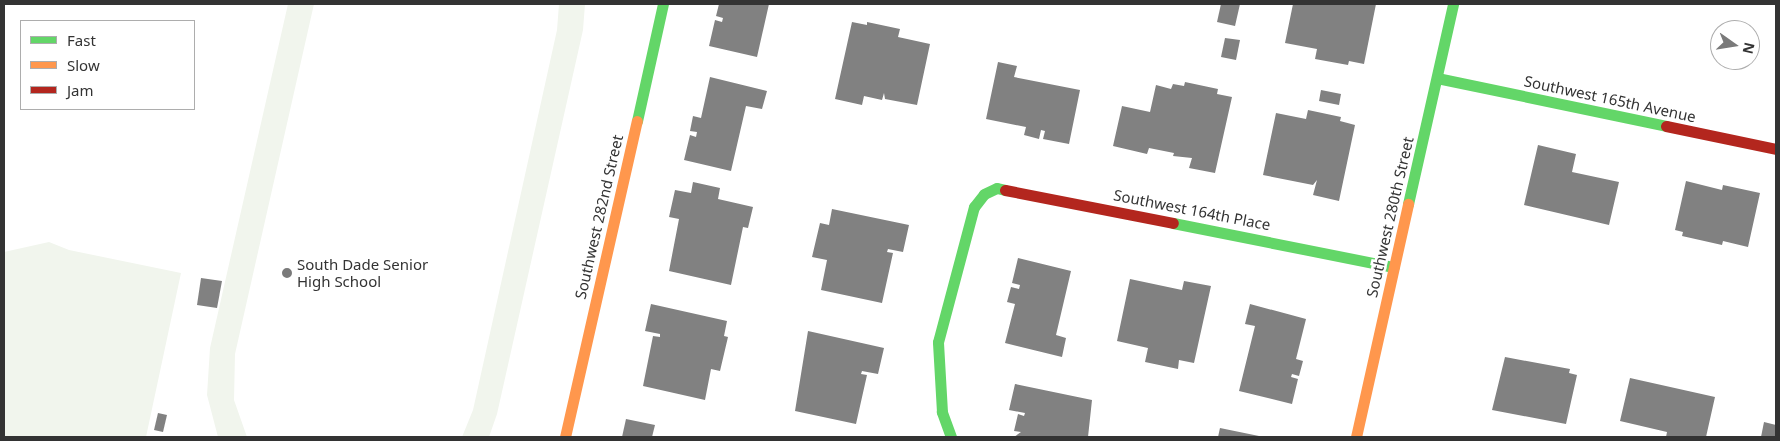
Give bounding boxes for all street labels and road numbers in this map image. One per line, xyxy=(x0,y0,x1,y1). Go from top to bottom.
street label: Southwest 165th Avenue xyxy=(1523,72,1697,126)
street label: Southwest 282nd Street xyxy=(571,133,627,301)
street label: Southwest 280th Street xyxy=(1363,135,1417,299)
street label: Southwest 164th Place xyxy=(1112,186,1272,234)

